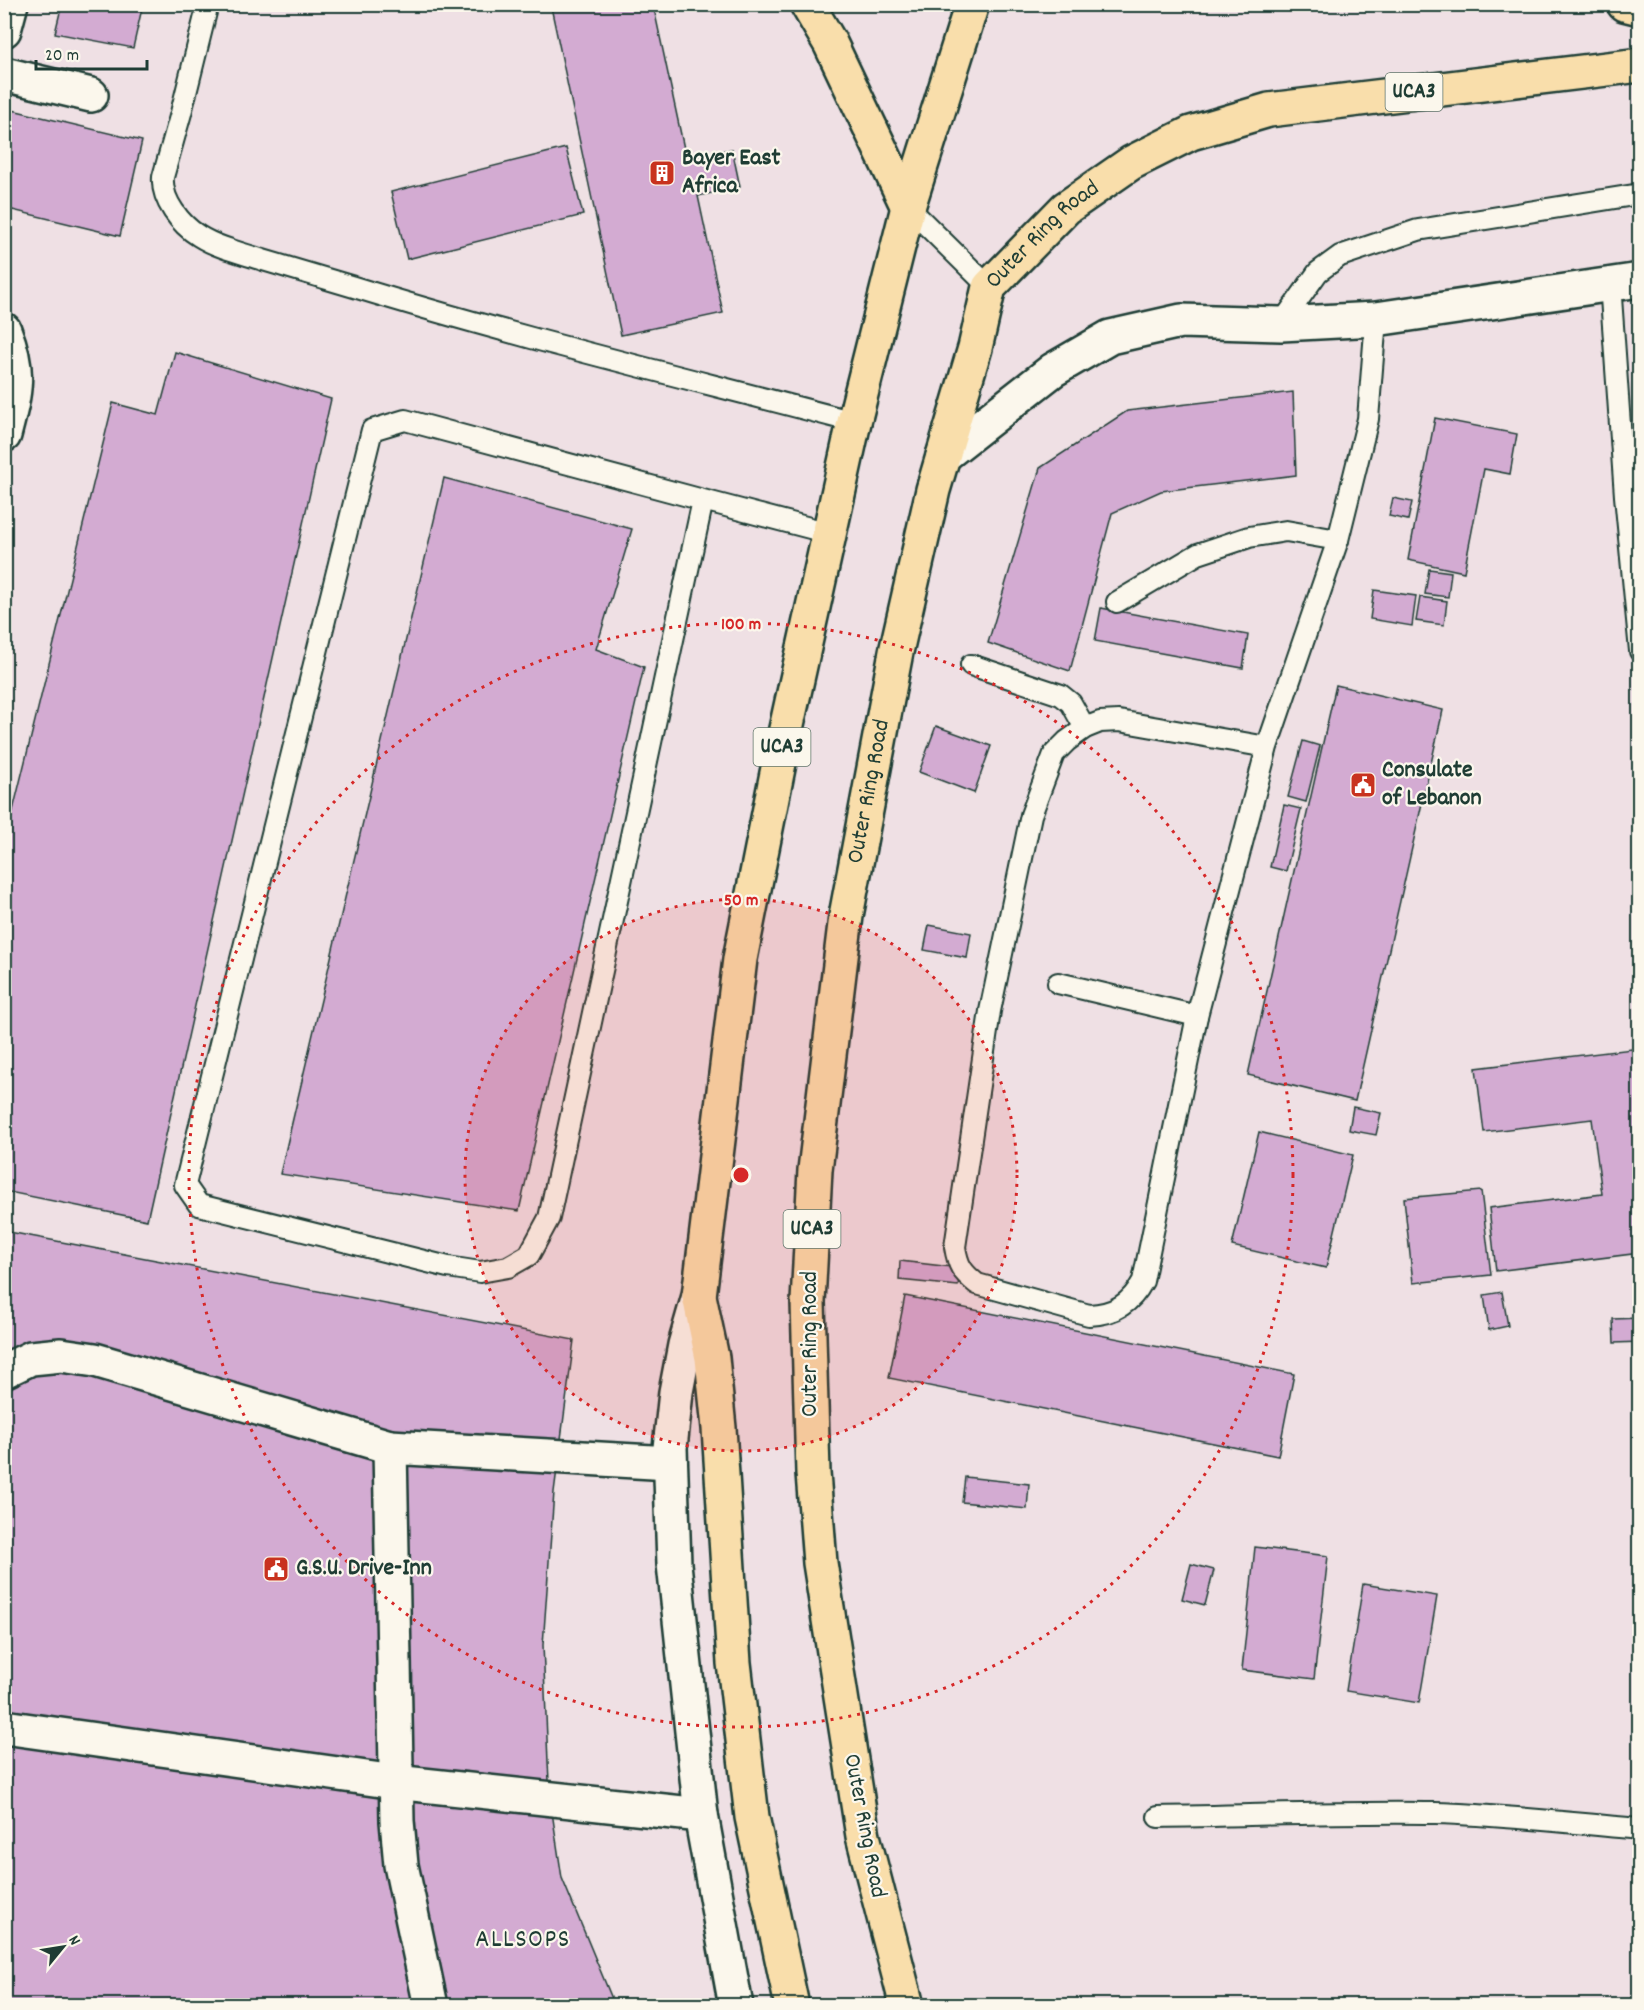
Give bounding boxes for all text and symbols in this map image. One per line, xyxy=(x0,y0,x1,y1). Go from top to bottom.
scale bar xyxy=(36,33,147,71)
text: 20 m xyxy=(45,44,79,69)
road number: UCA3 xyxy=(1386,73,1442,111)
place label: Bayer East Africa xyxy=(682,142,781,204)
building icon: Bayer East Africa xyxy=(647,158,677,188)
street label: Outer Ring Road xyxy=(978,172,1107,297)
text: 100 m xyxy=(721,613,761,638)
street label: Outer Ring Road xyxy=(839,717,900,867)
road number: UCA3 xyxy=(754,728,810,766)
place label: Consulate of Lebanon xyxy=(1382,754,1482,816)
public building icon: Consulate of Lebanon xyxy=(1348,770,1378,800)
text: 50 m xyxy=(724,889,758,914)
centre of rings xyxy=(731,1165,751,1185)
road number: UCA3 xyxy=(784,1210,840,1248)
street label: Outer Ring Road xyxy=(794,1271,828,1417)
place label: G.S.U. Drive-Inn xyxy=(296,1552,432,1586)
public building icon: G.S.U. Drive-Inn xyxy=(261,1554,291,1584)
street label: Outer Ring Road xyxy=(833,1751,895,1901)
north arrow xyxy=(33,1917,93,1977)
district label: ALLSOPS xyxy=(475,1922,571,1959)
text: N xyxy=(62,1932,86,1950)

